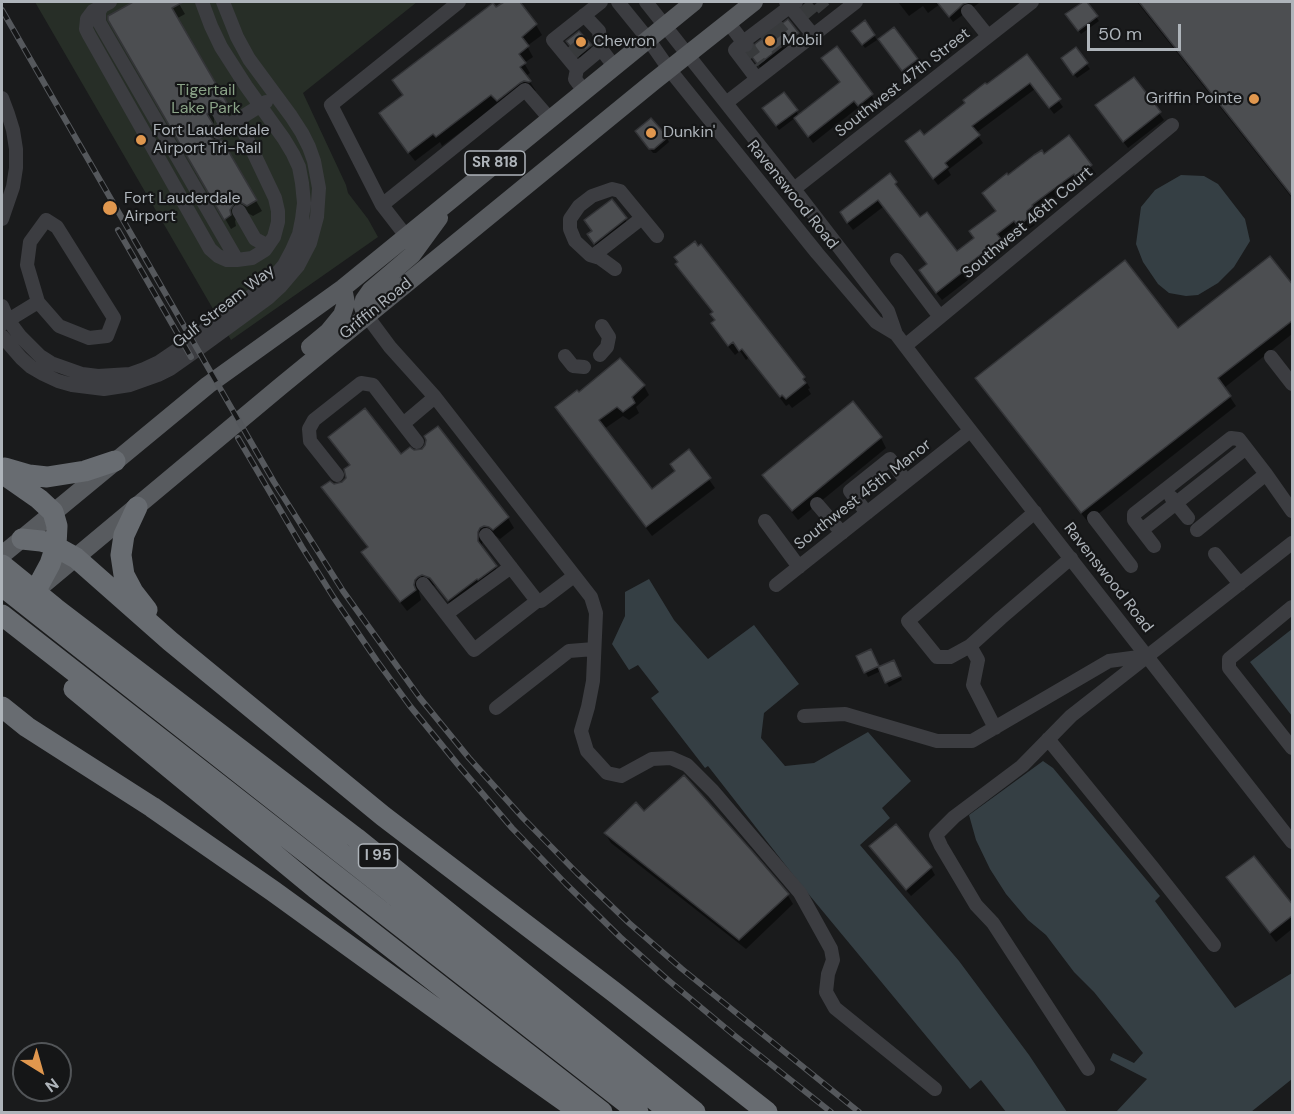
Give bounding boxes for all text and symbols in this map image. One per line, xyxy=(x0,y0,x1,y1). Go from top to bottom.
scale bar xyxy=(1090,12,1184,50)
text: 50 m xyxy=(1098,22,1142,46)
street label: Southwest 47th Street xyxy=(832,24,974,142)
place label: Mobil xyxy=(782,31,822,51)
place label: Chevron xyxy=(593,32,655,52)
marker: Mobil xyxy=(763,34,777,48)
marker: Chevron xyxy=(574,35,588,49)
park label: Tigertail Lake Park xyxy=(171,81,241,119)
place label: Griffin Pointe xyxy=(1146,89,1242,109)
marker: Griffin Pointe xyxy=(1247,92,1261,106)
place label: Fort Lauderdale Airport Tri-Rail xyxy=(153,121,270,159)
place label: Dunkin' xyxy=(663,123,715,143)
marker: Dunkin' xyxy=(644,126,658,140)
marker: Fort Lauderdale Airport Tri-Rail xyxy=(134,133,148,147)
street label: Ravenswood Road xyxy=(742,137,842,253)
road number: SR 818 xyxy=(465,151,525,175)
street label: Southwest 46th Court xyxy=(959,163,1097,283)
place label: Fort Lauderdale Airport xyxy=(124,189,241,227)
marker: Fort Lauderdale Airport xyxy=(101,199,119,217)
street label: Gulf Stream Way xyxy=(169,261,279,353)
street label: Griffin Road xyxy=(336,274,416,344)
street label: Southwest 45th Manor xyxy=(791,436,935,554)
street label: Ravenswood Road xyxy=(1059,519,1157,637)
road number: I 95 xyxy=(358,844,398,868)
north arrow xyxy=(12,1042,72,1102)
text: N xyxy=(41,1073,63,1097)

